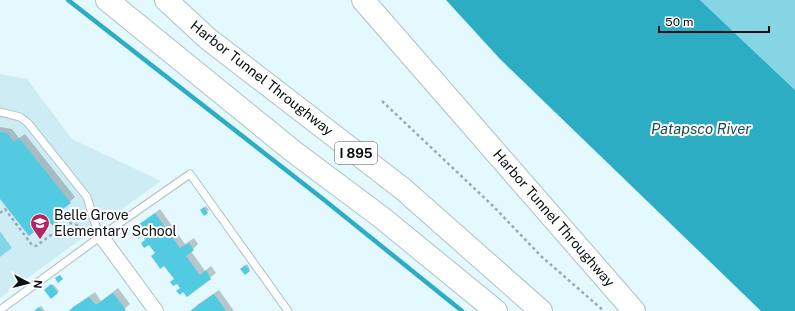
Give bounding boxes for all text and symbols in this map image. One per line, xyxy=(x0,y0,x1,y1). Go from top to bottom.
scale bar xyxy=(659,8,769,34)
text: 50 m xyxy=(665,15,693,29)
street label: Harbor Tunnel Throughway xyxy=(188,17,337,139)
water label: Patapsco River xyxy=(651,120,751,137)
road number: I 895 xyxy=(335,142,377,164)
street label: Harbor Tunnel Throughway xyxy=(490,146,618,290)
place label: Belle Grove Elementary School xyxy=(54,207,177,239)
school or university icon: Belle Grove Elementary School xyxy=(29,212,51,240)
north arrow xyxy=(8,263,48,303)
text: N xyxy=(31,279,44,289)

